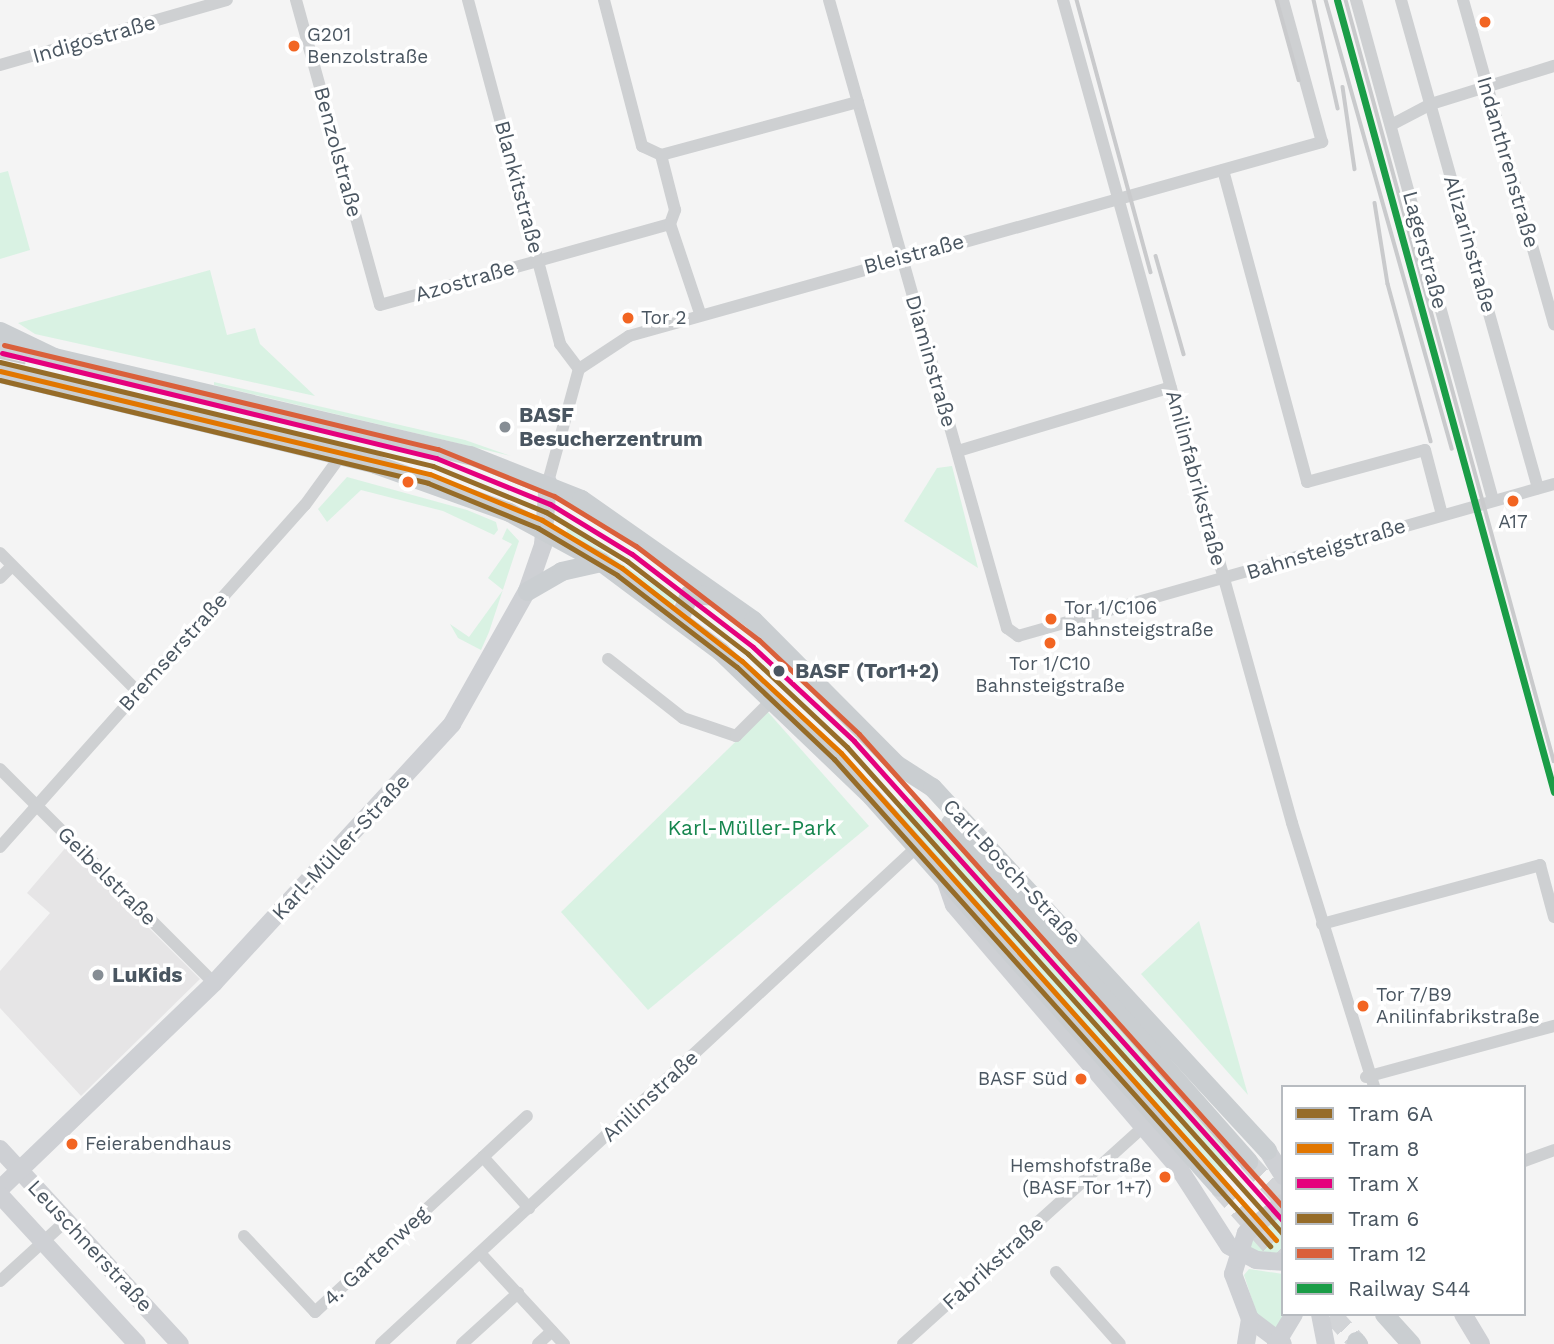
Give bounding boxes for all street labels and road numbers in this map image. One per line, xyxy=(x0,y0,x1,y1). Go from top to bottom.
street label: Indigostraße xyxy=(30,9,158,69)
street label: Indanthrenstraße xyxy=(1471,73,1545,251)
street label: Benzolstraße xyxy=(308,84,368,220)
street label: Blankitstraße xyxy=(489,118,549,256)
street label: Alizarinstraße xyxy=(1438,173,1502,315)
street label: Lagerstraße xyxy=(1397,188,1453,312)
street label: Bleistraße xyxy=(861,229,967,279)
street label: Azostraße xyxy=(412,255,518,307)
street label: Diaminstraße xyxy=(900,292,962,430)
street label: Anilinfabrikstraße xyxy=(1160,387,1232,569)
street label: Bahnsteigstraße xyxy=(1243,513,1409,585)
street label: Bremserstraße xyxy=(113,588,233,716)
street label: Karl-Müller-Straße xyxy=(267,769,415,925)
street label: Carl-Bosch-Straße xyxy=(938,794,1086,950)
street label: Geibelstraße xyxy=(52,821,162,931)
street label: Anilinstraße xyxy=(597,1045,703,1147)
street label: Leuschnerstraße xyxy=(22,1175,158,1317)
street label: 4. Gartenweg xyxy=(318,1201,434,1311)
street label: Fabrikstraße xyxy=(937,1211,1049,1315)

